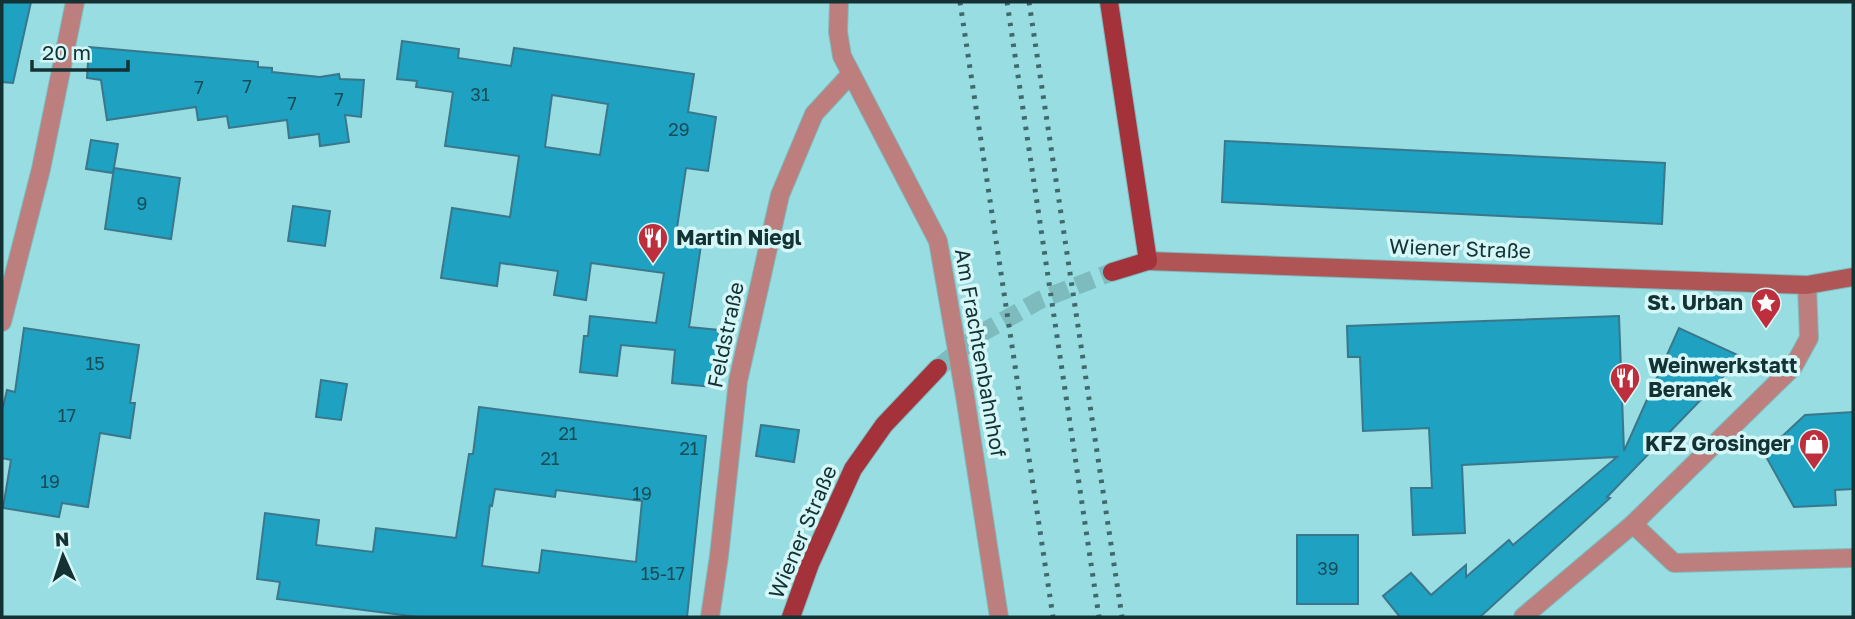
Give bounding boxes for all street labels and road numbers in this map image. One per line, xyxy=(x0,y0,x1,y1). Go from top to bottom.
street label: Wiener Straße xyxy=(1389,233,1532,263)
street label: Am Frachtenbahnhof xyxy=(950,246,1012,460)
street label: Feldstraße xyxy=(701,279,749,390)
street label: Wiener Straße xyxy=(762,461,842,602)

